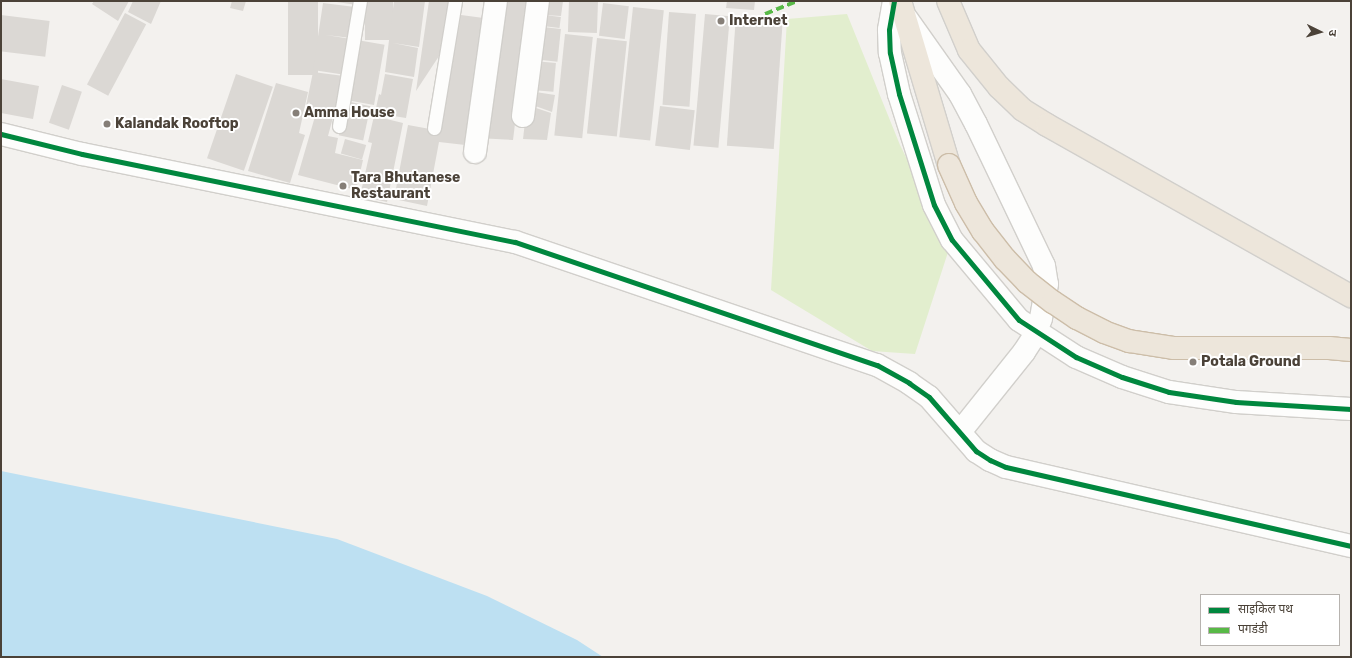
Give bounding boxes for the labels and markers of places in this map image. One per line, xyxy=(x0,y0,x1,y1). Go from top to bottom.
place label: Internet xyxy=(729,13,788,29)
marker: Internet xyxy=(716,16,726,26)
place label: Amma House xyxy=(304,105,395,121)
marker: Amma House xyxy=(291,108,301,118)
place label: Kalandak Rooftop xyxy=(115,116,239,132)
marker: Kalandak Rooftop xyxy=(102,119,112,129)
place label: Tara Bhutanese Restaurant xyxy=(351,170,460,202)
marker: Tara Bhutanese Restaurant xyxy=(338,181,348,191)
place label: Potala Ground xyxy=(1201,354,1301,370)
marker: Potala Ground xyxy=(1188,357,1198,367)

